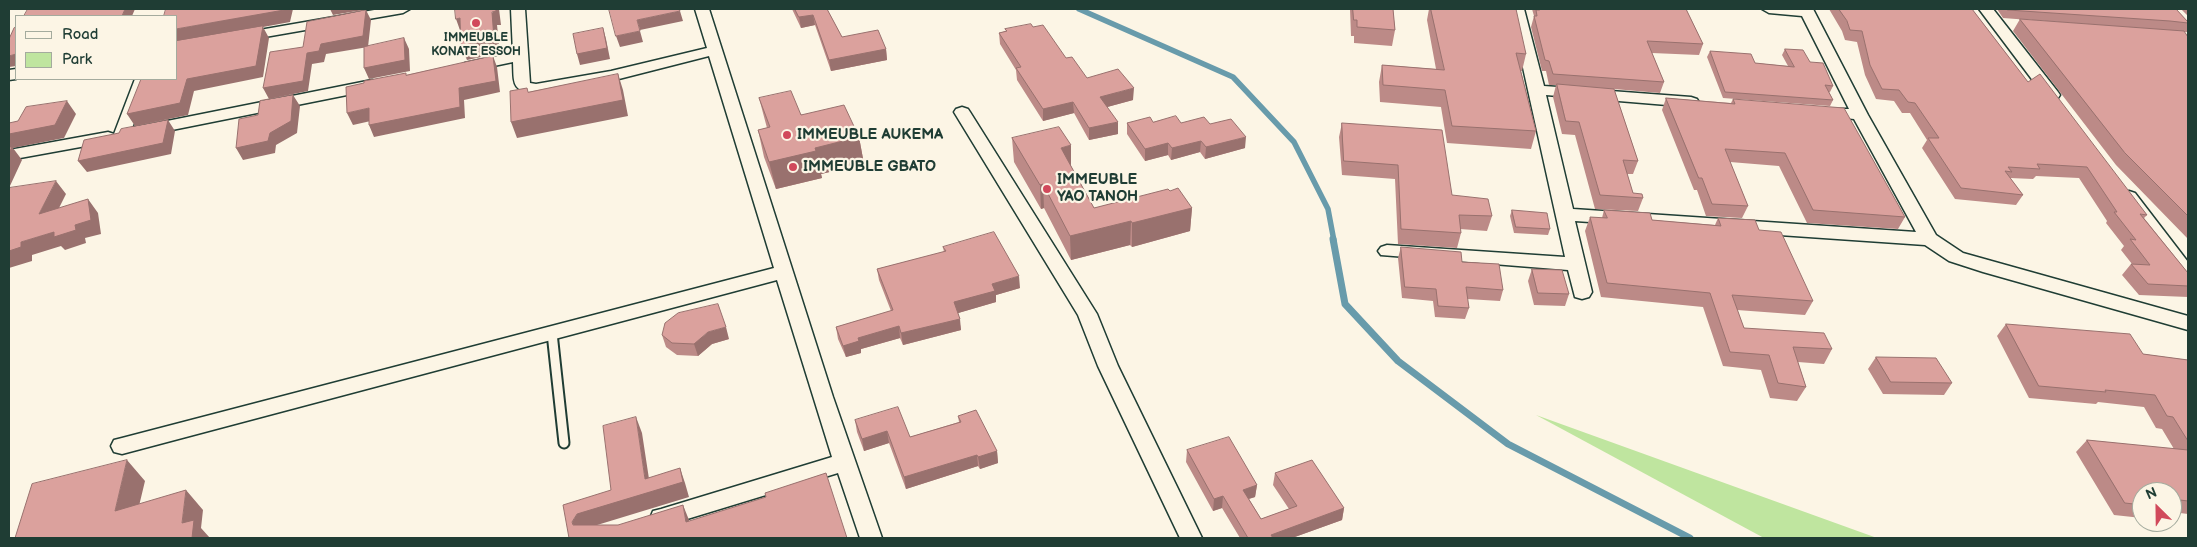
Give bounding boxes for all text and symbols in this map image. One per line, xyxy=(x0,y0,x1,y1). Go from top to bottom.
legend xyxy=(15,15,178,80)
marker: IMMEUBLE KONATE ESSOH xyxy=(470,17,482,29)
text: Road xyxy=(62,25,98,44)
place label: IMMEUBLE KONATE ESSOH xyxy=(431,31,521,59)
text: Park xyxy=(62,50,92,69)
place label: IMMEUBLE AUKEMA xyxy=(797,126,943,144)
marker: IMMEUBLE AUKEMA xyxy=(781,129,793,141)
place label: IMMEUBLE GBATO xyxy=(803,158,936,176)
marker: IMMEUBLE GBATO xyxy=(787,161,799,173)
place label: IMMEUBLE YAO TANOH xyxy=(1057,171,1138,206)
marker: IMMEUBLE YAO TANOH xyxy=(1041,183,1053,195)
north arrow xyxy=(2132,482,2182,532)
text: N xyxy=(2143,484,2159,504)

